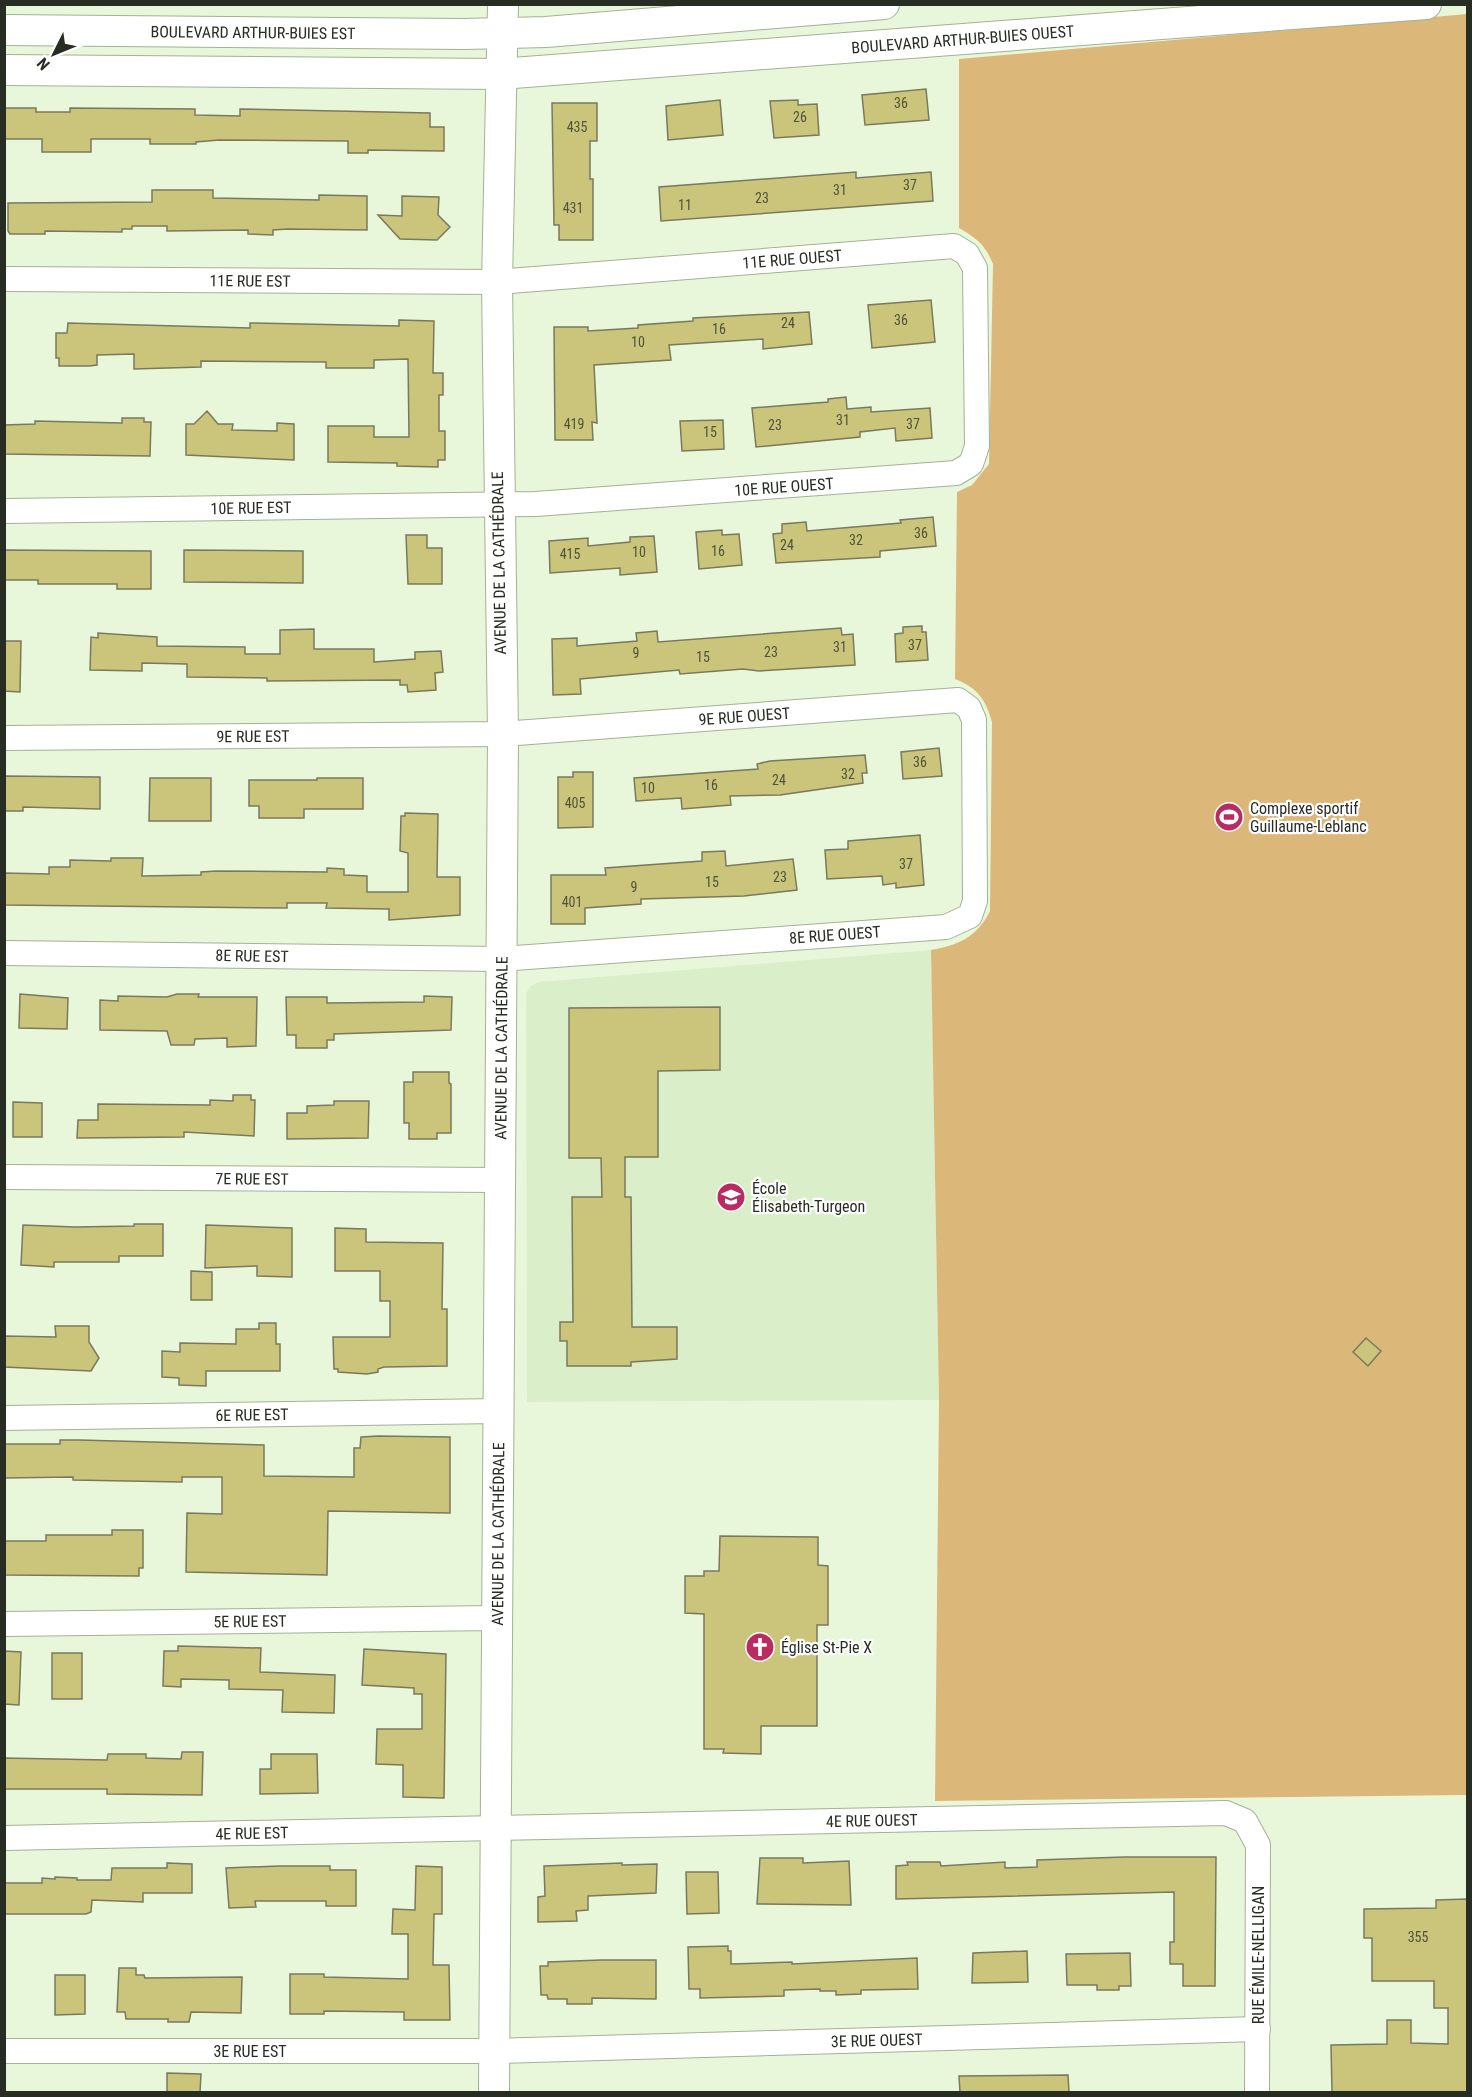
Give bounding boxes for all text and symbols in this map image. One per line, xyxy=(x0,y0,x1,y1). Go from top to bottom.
street label: BOULEVARD ARTHUR-BUIES OUEST xyxy=(851,21,1075,57)
street label: BOULEVARD ARTHUR-BUIES EST xyxy=(150,22,356,43)
north arrow xyxy=(24,24,84,84)
text: N xyxy=(33,54,54,74)
house number: 36 xyxy=(894,95,908,111)
house number: 26 xyxy=(793,109,807,125)
house number: 435 xyxy=(567,119,587,135)
house number: 37 xyxy=(903,177,917,193)
house number: 31 xyxy=(833,182,847,198)
house number: 23 xyxy=(755,190,769,206)
house number: 11 xyxy=(678,197,692,213)
house number: 431 xyxy=(563,200,583,216)
street label: 11E RUE OUEST xyxy=(742,245,843,272)
street label: 11E RUE EST xyxy=(209,271,291,290)
house number: 36 xyxy=(894,312,908,328)
house number: 24 xyxy=(781,315,795,331)
house number: 16 xyxy=(712,321,726,337)
house number: 10 xyxy=(631,334,645,350)
house number: 31 xyxy=(836,412,850,428)
house number: 419 xyxy=(564,416,584,432)
house number: 37 xyxy=(906,416,920,432)
house number: 23 xyxy=(768,417,782,433)
house number: 15 xyxy=(703,424,717,440)
street label: AVENUE DE LA CATHÉDRALE xyxy=(488,471,510,655)
street label: 10E RUE OUEST xyxy=(734,474,834,500)
street label: 10E RUE EST xyxy=(210,498,292,518)
house number: 36 xyxy=(914,525,928,541)
house number: 32 xyxy=(849,532,863,548)
house number: 24 xyxy=(780,537,794,553)
house number: 16 xyxy=(711,543,725,559)
house number: 10 xyxy=(632,544,646,560)
house number: 415 xyxy=(560,546,580,562)
house number: 37 xyxy=(908,637,922,653)
house number: 31 xyxy=(833,639,847,655)
house number: 23 xyxy=(764,644,778,660)
house number: 9 xyxy=(633,645,639,661)
house number: 15 xyxy=(696,649,710,665)
street label: 9E RUE OUEST xyxy=(698,703,791,729)
street label: 9E RUE EST xyxy=(216,726,290,746)
house number: 36 xyxy=(913,754,927,770)
house number: 32 xyxy=(841,766,855,782)
house number: 24 xyxy=(772,772,786,788)
house number: 16 xyxy=(704,777,718,793)
house number: 10 xyxy=(641,780,655,796)
house number: 405 xyxy=(565,795,585,811)
place label: Complexe sportif Guillaume-Leblanc xyxy=(1250,799,1367,836)
sports icon: Complexe sportif Guillaume-Leblanc xyxy=(1213,801,1245,833)
house number: 37 xyxy=(899,856,913,872)
house number: 23 xyxy=(773,869,787,885)
house number: 15 xyxy=(705,874,719,890)
house number: 9 xyxy=(631,879,637,895)
house number: 401 xyxy=(562,894,582,910)
street label: 8E RUE OUEST xyxy=(789,922,881,948)
street label: 8E RUE EST xyxy=(215,946,289,966)
street label: AVENUE DE LA CATHÉDRALE xyxy=(491,956,511,1140)
street label: 7E RUE EST xyxy=(215,1169,289,1188)
place label: École Élisabeth-Turgeon xyxy=(752,1179,865,1216)
school or university icon: École Élisabeth-Turgeon xyxy=(715,1181,747,1213)
street label: 6E RUE EST xyxy=(215,1404,289,1425)
street label: AVENUE DE LA CATHÉDRALE xyxy=(488,1442,508,1626)
street label: 5E RUE EST xyxy=(213,1611,287,1631)
church icon: Église St-Pie X xyxy=(744,1631,776,1663)
place label: Église St-Pie X xyxy=(781,1638,872,1657)
street label: 4E RUE OUEST xyxy=(826,1810,918,1831)
street label: 4E RUE EST xyxy=(215,1823,289,1843)
street label: RUE ÉMILE-NELLIGAN xyxy=(1249,1886,1268,2024)
house number: 355 xyxy=(1408,1929,1428,1945)
street label: 3E RUE OUEST xyxy=(831,2029,923,2051)
street label: 3E RUE EST xyxy=(213,2042,287,2061)

